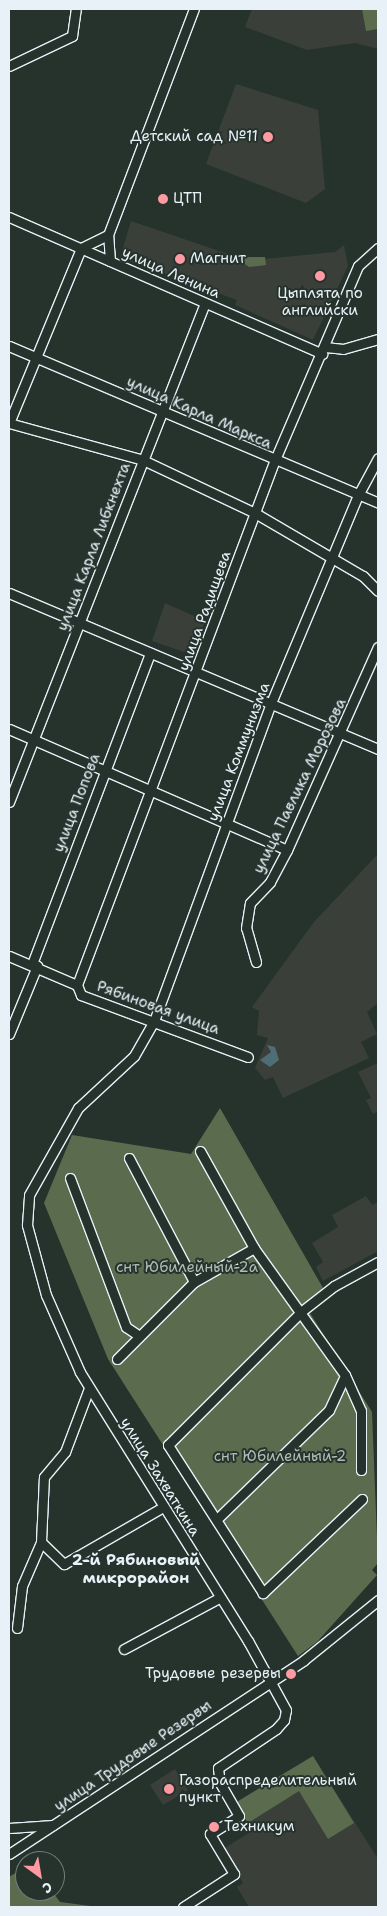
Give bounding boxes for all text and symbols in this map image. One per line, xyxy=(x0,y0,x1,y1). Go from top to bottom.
place label: Детский сад №11 xyxy=(130,128,258,146)
marker: Детский сад №11 xyxy=(262,131,274,143)
place label: ЦТП xyxy=(173,190,202,208)
marker: ЦТП xyxy=(157,193,169,205)
street label: улица Ленина xyxy=(119,243,223,303)
place label: Магнит xyxy=(190,250,246,268)
marker: Магнит xyxy=(174,253,186,265)
marker: Цыплята по английски xyxy=(314,270,326,282)
place label: Цыплята по английски xyxy=(277,284,363,319)
street label: улица Карла Маркса xyxy=(124,373,274,453)
street label: улица Карла Либкнехта xyxy=(54,460,134,634)
street label: улица Радищева xyxy=(175,549,235,673)
street label: улица Коммунизма xyxy=(204,680,274,824)
street label: улица Павлика Морозова xyxy=(250,695,350,877)
street label: улица Попова xyxy=(50,751,104,855)
street label: Рябиновая улица xyxy=(94,977,222,1039)
park label: снт Юбилейный-2а xyxy=(116,1259,258,1277)
street label: улица Захваткина xyxy=(116,1414,204,1540)
park label: снт Юбилейный-2 xyxy=(214,1448,346,1466)
district label: 2-й Рябиновый микрорайон xyxy=(72,1550,200,1588)
place label: Трудовые резервы xyxy=(145,1665,281,1683)
marker: Трудовые резервы xyxy=(285,1668,297,1680)
street label: улица Трудовые Резервы xyxy=(51,1697,215,1815)
place label: Газораспределительный пункт xyxy=(179,1771,357,1806)
marker: Газораспределительный пункт xyxy=(163,1783,175,1795)
place label: Техникум xyxy=(224,1818,295,1836)
marker: Техникум xyxy=(208,1821,220,1833)
north arrow xyxy=(15,1851,65,1901)
text: С xyxy=(39,1878,56,1898)

